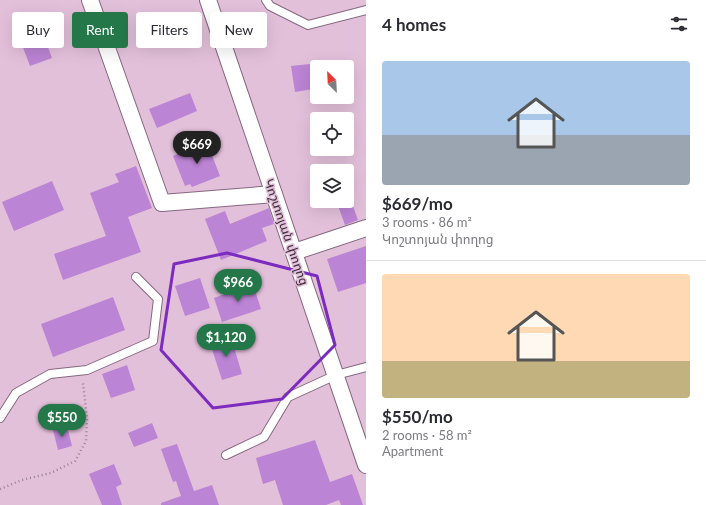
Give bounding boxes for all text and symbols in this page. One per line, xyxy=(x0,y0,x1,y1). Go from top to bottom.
chip: Buy xyxy=(12,12,64,48)
chip: Rent xyxy=(72,12,128,48)
chip: Filters xyxy=(136,12,202,48)
chip: New xyxy=(210,12,267,48)
icon: filters xyxy=(668,13,690,35)
text: 4 homes xyxy=(382,14,446,35)
north arrow xyxy=(310,60,354,104)
map controls xyxy=(310,60,354,208)
icon: home xyxy=(500,87,572,159)
button: locate xyxy=(310,112,354,156)
pin: $669 xyxy=(173,131,221,165)
text: $669 xyxy=(182,136,212,152)
button: layers xyxy=(310,164,354,208)
street label: Կոշտոյան փողոց xyxy=(261,177,313,287)
text: $669/mo xyxy=(382,193,453,214)
text: 3 rooms · 86 m² xyxy=(382,214,472,230)
text: Կոշտոյան փողոց xyxy=(382,231,494,247)
pin: $966 xyxy=(214,269,262,303)
text: $966 xyxy=(223,274,253,290)
icon: home xyxy=(500,300,572,372)
pin: $1,120 xyxy=(193,324,259,358)
text: $1,120 xyxy=(206,329,246,345)
pin: $550 xyxy=(38,404,86,438)
text: $550/mo xyxy=(382,406,453,427)
text: $550 xyxy=(47,409,77,425)
text: 2 rooms · 58 m² xyxy=(382,427,472,443)
text: Apartment xyxy=(382,443,443,459)

